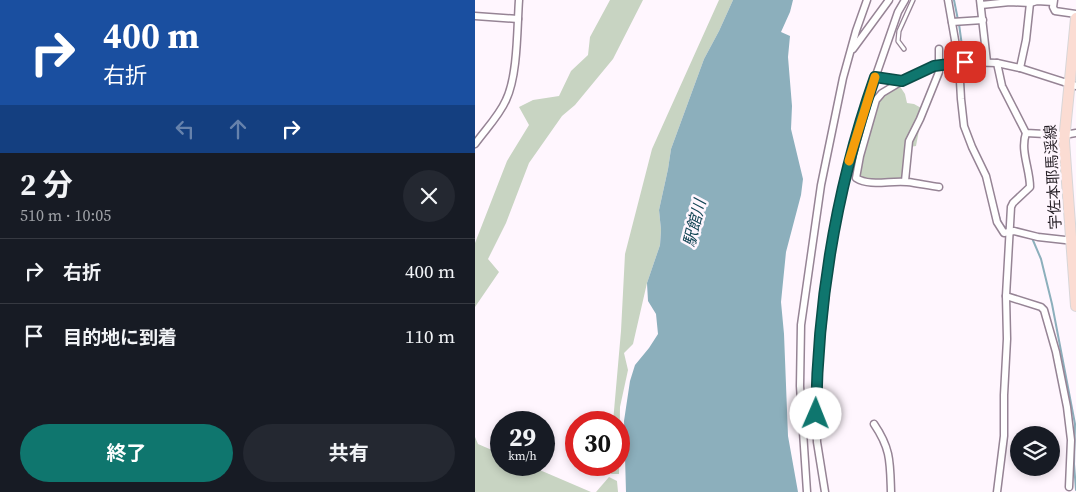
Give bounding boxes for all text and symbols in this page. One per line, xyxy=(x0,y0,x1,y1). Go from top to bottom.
text: 400 m xyxy=(103,12,199,60)
icon: right xyxy=(20,20,85,85)
pin xyxy=(944,41,986,83)
icon: arrive xyxy=(951,48,979,76)
text: 右折 xyxy=(103,60,147,90)
icon: left xyxy=(171,115,199,143)
icon: ahead xyxy=(224,115,252,143)
icon: right xyxy=(277,115,305,143)
street label: 宇佐本耶馬渓線 xyxy=(1039,124,1066,230)
text: 2 分 xyxy=(20,164,73,205)
button: close xyxy=(403,170,455,222)
water label: 駅館川 xyxy=(678,195,711,249)
text: 510 m · 10:05 xyxy=(20,204,111,226)
icon: right xyxy=(20,257,48,285)
text: 400 m xyxy=(405,258,455,284)
text: 右折 xyxy=(63,259,101,285)
icon: arrive xyxy=(20,322,48,350)
text: 110 m xyxy=(405,323,455,349)
text: 目的地に到着 xyxy=(63,324,177,350)
position arrow xyxy=(789,387,841,439)
speed limit sign: 30 xyxy=(565,411,630,476)
text: 29 xyxy=(509,420,536,454)
button: 終了 xyxy=(20,424,233,482)
button: 共有 xyxy=(243,424,455,482)
map controls xyxy=(1010,426,1060,476)
button: layers xyxy=(1010,426,1060,476)
text: km/h xyxy=(508,448,537,464)

